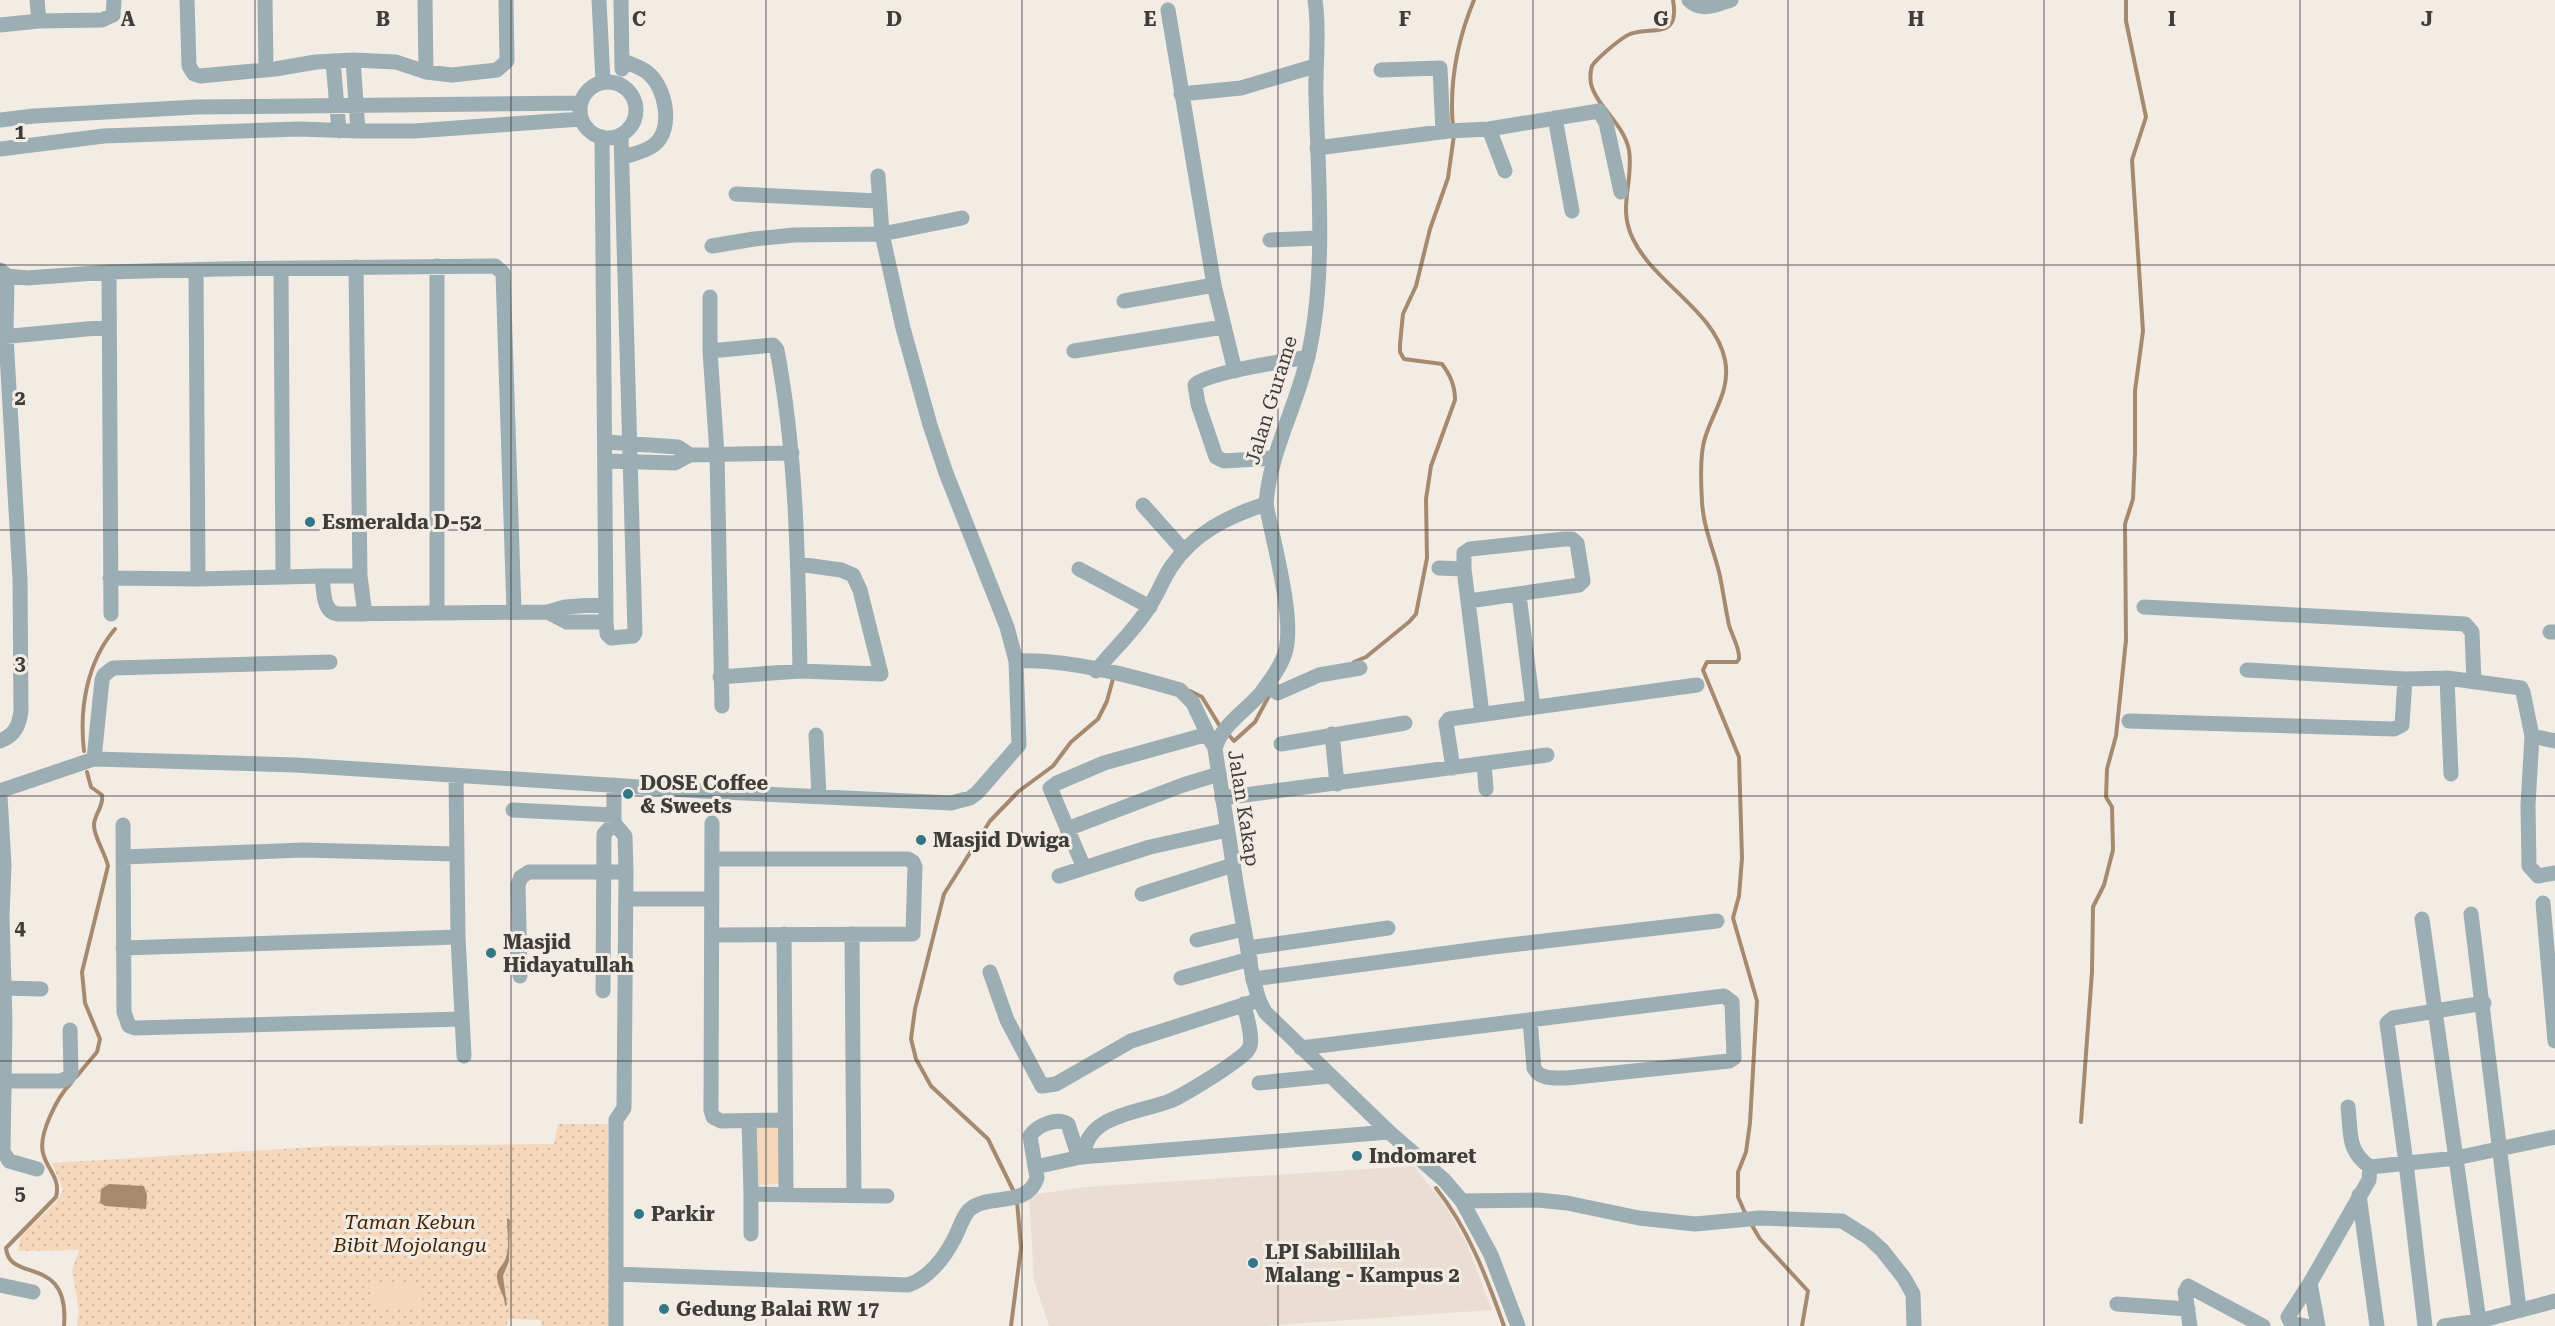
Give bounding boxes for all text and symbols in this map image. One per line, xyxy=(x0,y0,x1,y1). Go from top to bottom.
text: A xyxy=(121,7,136,31)
text: B xyxy=(376,7,390,31)
text: C xyxy=(632,7,646,31)
text: D xyxy=(886,7,902,31)
text: E xyxy=(1144,7,1157,31)
text: F xyxy=(1399,7,1411,31)
text: G xyxy=(1653,7,1669,31)
text: H xyxy=(1908,7,1924,31)
text: I xyxy=(2168,7,2176,31)
text: J xyxy=(2421,7,2433,31)
text: 1 xyxy=(14,120,26,144)
street label: Jalan Gurame xyxy=(1240,333,1302,467)
text: 2 xyxy=(14,386,26,410)
place label: Esmeralda D-52 xyxy=(322,510,482,534)
marker: Esmeralda D-52 xyxy=(303,515,317,529)
text: 3 xyxy=(14,651,26,675)
street label: Jalan Kakap xyxy=(1223,748,1265,868)
place label: DOSE Coffee & Sweets xyxy=(640,771,769,818)
marker: DOSE Coffee & Sweets xyxy=(621,787,635,801)
place label: Masjid Dwiga xyxy=(933,828,1070,852)
marker: Masjid Dwiga xyxy=(914,833,928,847)
text: 4 xyxy=(14,916,26,940)
place label: Masjid Hidayatullah xyxy=(503,930,634,977)
marker: Masjid Hidayatullah xyxy=(484,946,498,960)
place label: Indomaret xyxy=(1369,1144,1476,1168)
marker: Indomaret xyxy=(1350,1149,1364,1163)
text: 5 xyxy=(14,1181,26,1205)
place label: Parkir xyxy=(651,1202,715,1226)
marker: Parkir xyxy=(632,1207,646,1221)
park label: Taman Kebun Bibit Mojolangu xyxy=(332,1210,487,1257)
place label: LPI Sabillilah Malang - Kampus 2 xyxy=(1265,1240,1460,1287)
marker: LPI Sabillilah Malang - Kampus 2 xyxy=(1246,1256,1260,1270)
place label: Gedung Balai RW 17 xyxy=(676,1297,879,1321)
marker: Gedung Balai RW 17 xyxy=(657,1302,671,1316)

